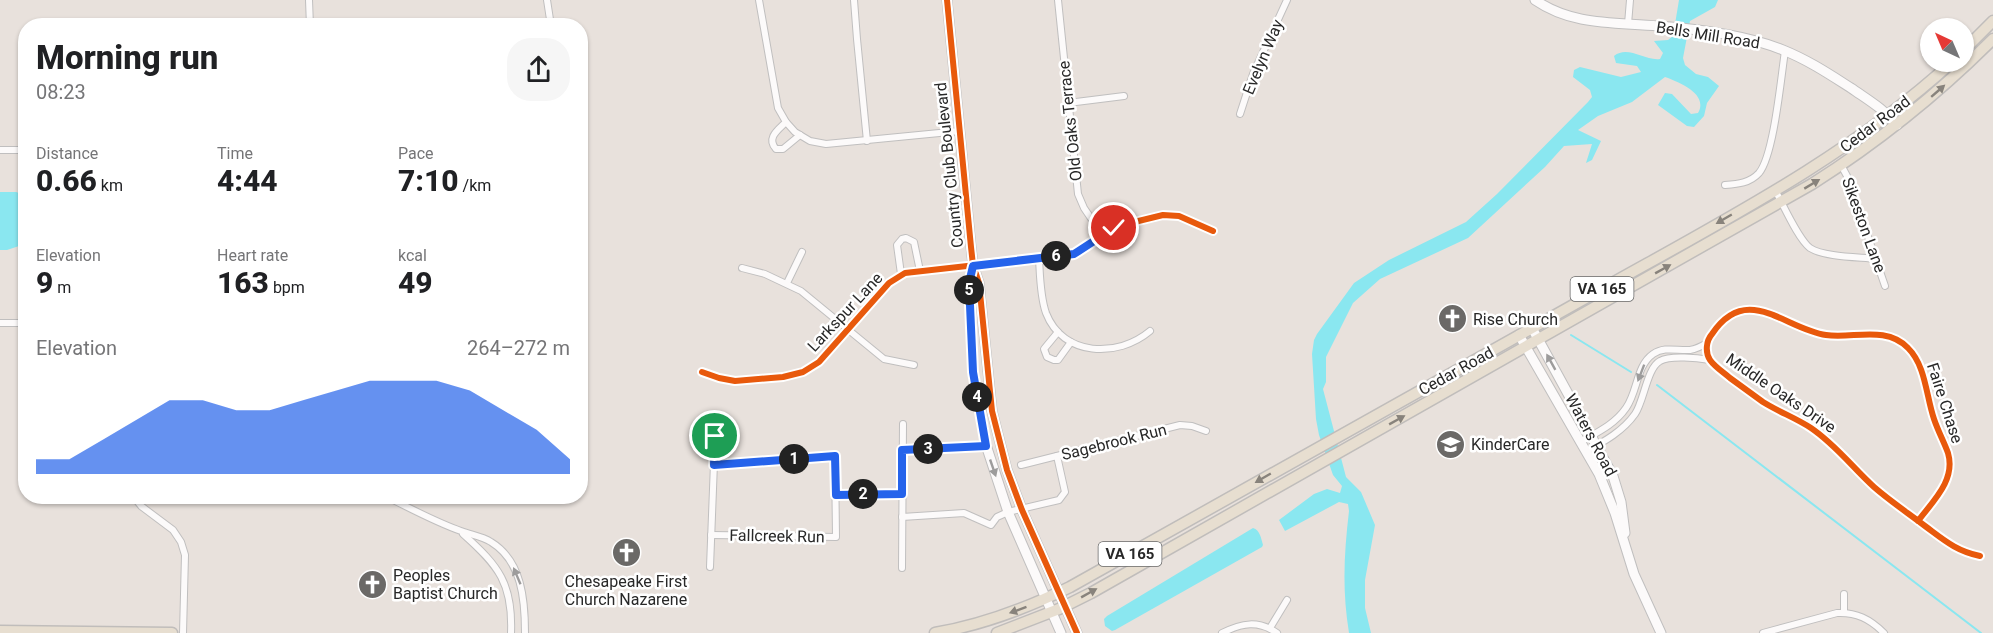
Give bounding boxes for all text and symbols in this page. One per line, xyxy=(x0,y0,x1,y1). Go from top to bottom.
street label: Evelyn Way xyxy=(1239,16,1287,97)
street label: Bells Mill Road xyxy=(1655,17,1761,53)
north arrow xyxy=(1920,18,1974,72)
map controls xyxy=(1920,18,1974,72)
text: Morning run xyxy=(36,38,218,77)
button: share xyxy=(507,38,570,101)
street label: Old Oaks Terrace xyxy=(1054,60,1086,182)
text: 08:23 xyxy=(36,80,86,104)
street label: Country Club Boulevard xyxy=(931,81,967,249)
one-way arrow xyxy=(1930,85,1945,98)
street label: Cedar Road xyxy=(1836,92,1914,156)
text: Distance xyxy=(36,144,98,163)
text: Time xyxy=(217,144,253,163)
text: Pace xyxy=(398,144,434,163)
text: 0.66 xyxy=(36,163,97,198)
text: 4:44 xyxy=(217,163,278,198)
text: 7:10 xyxy=(398,163,459,198)
street label: Sikeston Lane xyxy=(1838,175,1890,275)
text: km xyxy=(97,176,123,195)
text: /km xyxy=(459,176,491,195)
one-way arrow xyxy=(1804,178,1820,189)
pin xyxy=(1088,202,1139,253)
icon: check xyxy=(1097,211,1130,244)
one-way arrow xyxy=(1716,214,1732,225)
pin: 6 xyxy=(1041,241,1071,271)
text: Elevation xyxy=(36,246,101,265)
text: Heart rate xyxy=(217,246,288,265)
text: kcal xyxy=(398,246,427,265)
text: 6 xyxy=(1051,246,1061,265)
one-way arrow xyxy=(1654,264,1671,274)
text: 9 xyxy=(36,265,53,300)
text: 163 xyxy=(217,265,269,300)
text: 49 xyxy=(398,265,433,300)
street label: Larkspur Lane xyxy=(804,269,886,355)
pin: 5 xyxy=(954,275,984,305)
road number: VA 165 xyxy=(1570,277,1634,301)
text: m xyxy=(53,278,71,297)
text: bpm xyxy=(269,278,305,297)
text: 5 xyxy=(964,280,974,299)
church icon: Rise Church xyxy=(1436,303,1468,335)
place label: Rise Church xyxy=(1473,310,1558,329)
text: Elevation xyxy=(36,336,117,360)
text: 264–272 m xyxy=(467,336,570,360)
street label: Cedar Road xyxy=(1415,343,1497,399)
street label: Middle Oaks Drive xyxy=(1723,349,1839,437)
one-way arrow xyxy=(1546,353,1556,370)
street label: Faire Chase xyxy=(1923,360,1967,446)
one-way arrow xyxy=(1636,364,1645,382)
pin: 4 xyxy=(962,382,992,412)
text: 4 xyxy=(972,387,982,406)
street label: Waters Road xyxy=(1561,390,1621,480)
pin xyxy=(689,410,740,461)
one-way arrow xyxy=(1388,415,1405,425)
icon: arrive xyxy=(698,419,731,452)
street label: Sagebrook Run xyxy=(1059,420,1169,464)
school or university icon: KinderCare xyxy=(1434,428,1466,460)
pin: 3 xyxy=(913,434,943,464)
place label: KinderCare xyxy=(1471,435,1550,454)
text: 3 xyxy=(923,439,933,458)
pin: 1 xyxy=(779,444,809,474)
text: 1 xyxy=(789,449,799,468)
one-way arrow xyxy=(988,459,998,477)
one-way arrow xyxy=(1254,473,1271,483)
pin: 2 xyxy=(848,479,878,509)
text: 2 xyxy=(858,484,868,503)
street label: Fallcreek Run xyxy=(729,526,825,546)
church icon: Chesapeake First Church Nazarene xyxy=(610,537,642,569)
road number: VA 165 xyxy=(1098,542,1162,566)
place label: Peoples Baptist Church xyxy=(393,566,498,603)
one-way arrow xyxy=(512,566,522,584)
church icon: Peoples Baptist Church xyxy=(356,568,388,600)
place label: Chesapeake First Church Nazarene xyxy=(565,572,687,609)
one-way arrow xyxy=(1081,588,1098,598)
one-way arrow xyxy=(1009,606,1027,616)

